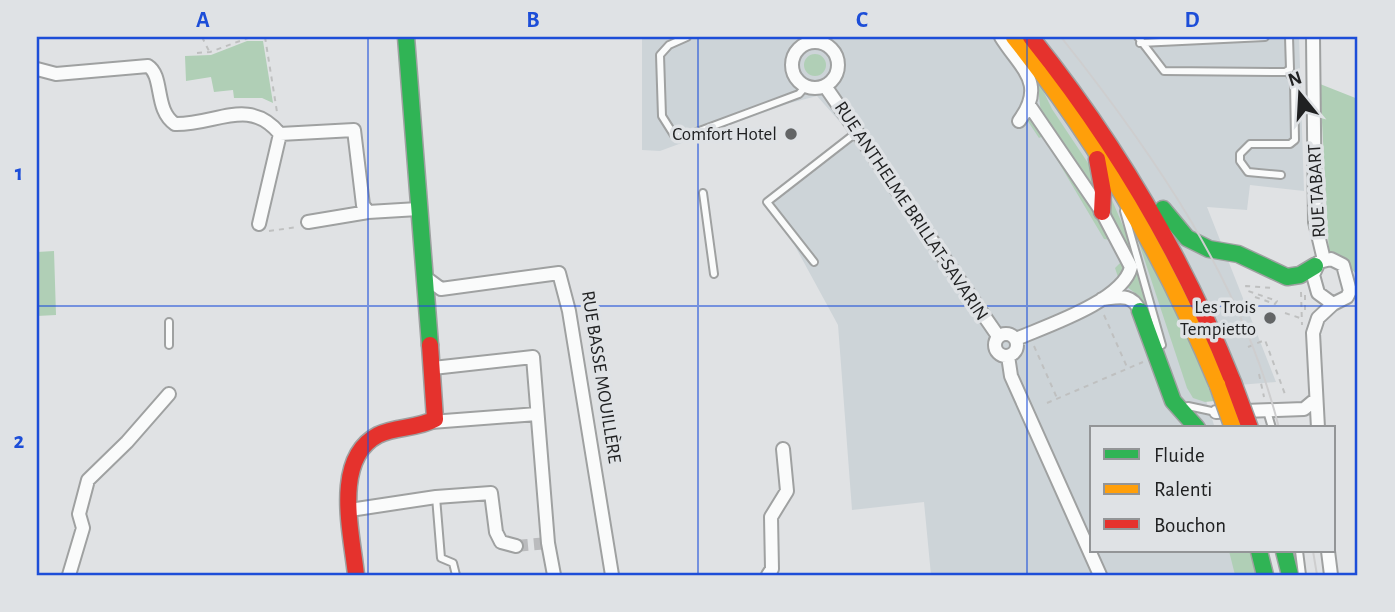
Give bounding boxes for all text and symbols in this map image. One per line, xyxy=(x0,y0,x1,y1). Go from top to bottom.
text: A xyxy=(196,9,210,32)
text: B xyxy=(526,9,540,32)
text: C xyxy=(856,9,868,32)
text: D xyxy=(1184,9,1200,32)
north arrow xyxy=(1266,60,1336,130)
text: N xyxy=(1286,68,1304,90)
street label: RUE ANTHELME BRILLAT-SAVARIN xyxy=(831,98,991,324)
place label: Comfort Hotel xyxy=(672,125,777,144)
marker: Comfort Hotel xyxy=(783,126,799,142)
street label: RUE TABART xyxy=(1305,144,1329,238)
text: 1 xyxy=(15,162,23,185)
street label: RUE BASSE MOUILLÈRE xyxy=(578,289,626,465)
place label: Les Trois Tempietto xyxy=(1180,298,1256,339)
marker: Les Trois Tempietto xyxy=(1262,310,1278,326)
legend xyxy=(1090,426,1336,552)
text: 2 xyxy=(14,430,25,453)
text: Fluide xyxy=(1154,445,1205,466)
text: Ralenti xyxy=(1154,479,1212,500)
text: Bouchon xyxy=(1154,515,1226,536)

